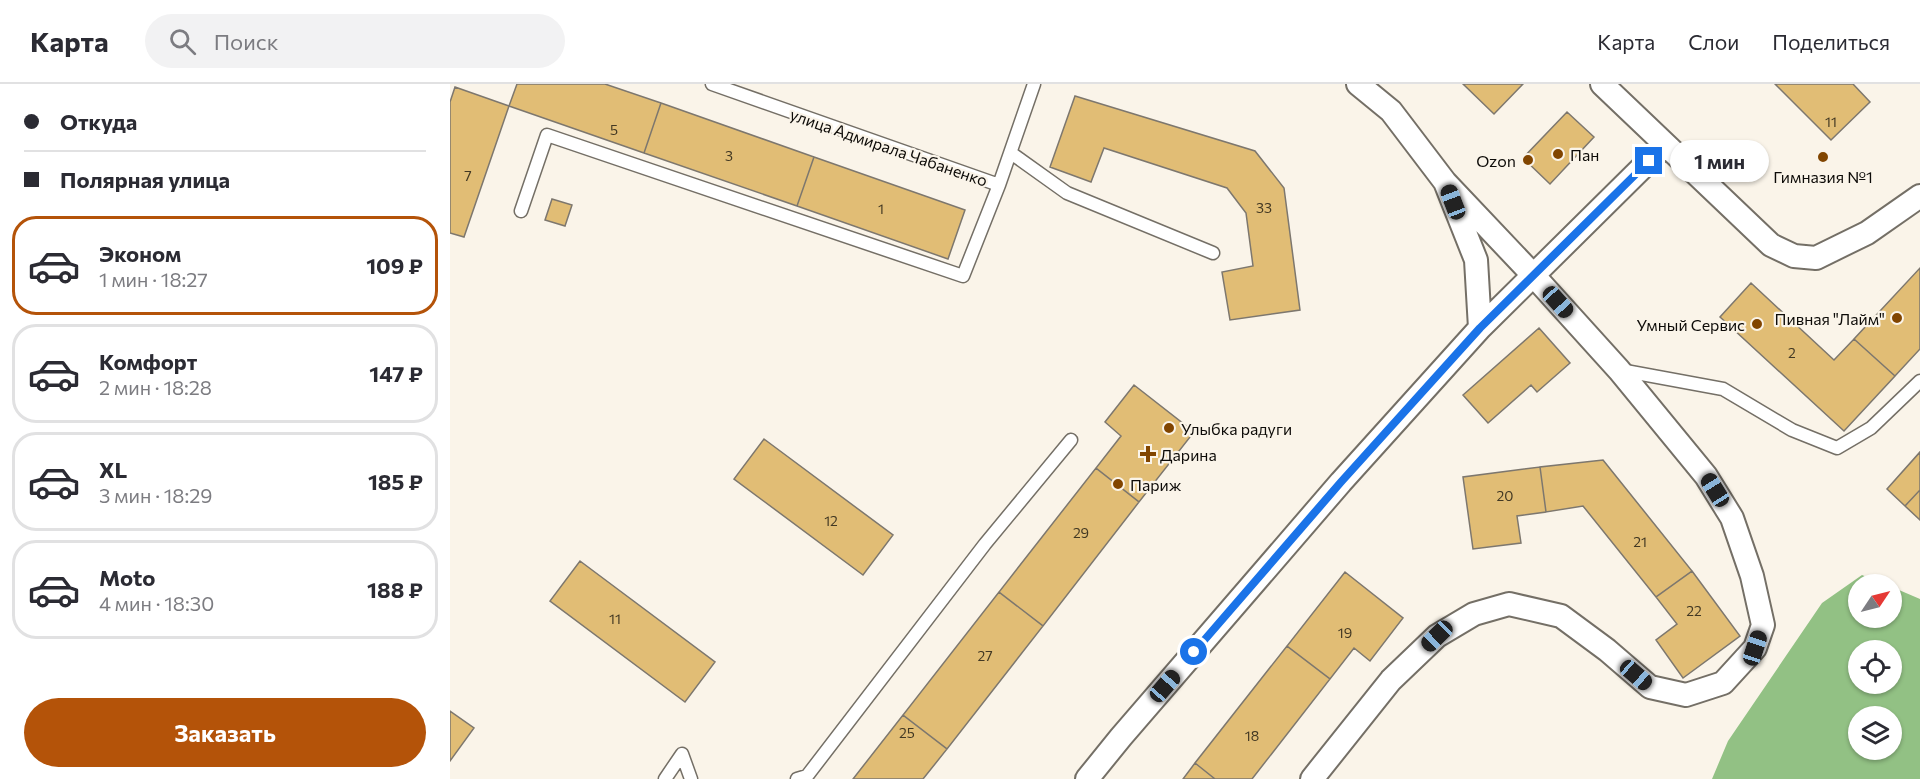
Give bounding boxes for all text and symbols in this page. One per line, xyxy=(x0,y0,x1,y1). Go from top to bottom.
search box xyxy=(145,14,565,68)
text: Карта xyxy=(30,24,109,58)
icon: search xyxy=(166,25,199,58)
text: Поиск xyxy=(214,28,278,55)
text: Карта xyxy=(1597,29,1655,54)
text: Слои xyxy=(1688,29,1739,54)
text: Поделиться xyxy=(1772,29,1890,54)
street label: улица Адмирала Чабаненко xyxy=(788,104,990,190)
text: Откуда xyxy=(60,108,137,135)
house number: 11 xyxy=(1825,113,1837,130)
house number: 5 xyxy=(610,121,618,138)
callout: 1 мин xyxy=(1670,140,1769,182)
place label: Пан xyxy=(1570,145,1599,164)
house number: 3 xyxy=(725,147,733,164)
marker: Пан xyxy=(1551,147,1565,161)
route end xyxy=(1635,147,1662,174)
text: 1 мин xyxy=(1694,149,1745,173)
marker: Гимназия №1 xyxy=(1816,150,1830,164)
place label: Ozon xyxy=(1476,151,1516,170)
marker: Ozon xyxy=(1521,153,1535,167)
text: Полярная улица xyxy=(60,166,230,193)
house number: 7 xyxy=(464,167,472,184)
place label: Гимназия №1 xyxy=(1773,167,1873,186)
car xyxy=(1438,182,1468,222)
house number: 33 xyxy=(1256,199,1272,216)
house number: 1 xyxy=(878,200,884,217)
icon: car xyxy=(27,239,81,293)
text: Эконом xyxy=(99,240,181,267)
text: 109 ₽ xyxy=(366,252,423,279)
text: 1 мин · 18:27 xyxy=(99,267,208,291)
car xyxy=(1539,283,1577,321)
place label: Пивная "Лайм" xyxy=(1775,309,1885,328)
marker: Пивная "Лайм" xyxy=(1890,311,1904,325)
place label: Умный Сервис xyxy=(1637,315,1745,334)
marker: Умный Сервис xyxy=(1750,317,1764,331)
house number: 2 xyxy=(1788,344,1796,361)
icon: car xyxy=(27,347,81,401)
text: Комфорт xyxy=(99,348,197,375)
text: 147 ₽ xyxy=(369,360,423,387)
text: 2 мин · 18:28 xyxy=(99,375,212,399)
place label: Улыбка радуги xyxy=(1181,419,1292,438)
marker: Улыбка радуги xyxy=(1162,421,1176,435)
place label: Дарина xyxy=(1160,445,1217,464)
marker: Дарина xyxy=(1141,447,1155,461)
icon: car xyxy=(27,455,81,509)
text: XL xyxy=(99,456,127,483)
text: 185 ₽ xyxy=(368,468,423,495)
car xyxy=(1698,470,1732,510)
place label: Париж xyxy=(1130,475,1182,494)
marker: Париж xyxy=(1111,477,1125,491)
text: 3 мин · 18:29 xyxy=(99,483,212,507)
house number: 20 xyxy=(1497,487,1513,504)
house number: 12 xyxy=(824,512,838,529)
house number: 29 xyxy=(1073,524,1089,541)
house number: 21 xyxy=(1633,533,1647,550)
icon: car xyxy=(27,563,81,617)
text: Moto xyxy=(99,564,155,591)
north arrow xyxy=(1848,574,1902,628)
map controls xyxy=(1848,574,1902,760)
text: 188 ₽ xyxy=(367,576,423,603)
text: 4 мин · 18:30 xyxy=(99,591,214,615)
house number: 22 xyxy=(1686,602,1702,619)
house number: 11 xyxy=(609,610,621,627)
car xyxy=(1418,617,1456,655)
house number: 19 xyxy=(1338,624,1352,641)
car xyxy=(1741,628,1769,668)
route start xyxy=(1180,638,1207,665)
button: locate xyxy=(1848,640,1902,694)
house number: 27 xyxy=(977,647,993,664)
car xyxy=(1617,656,1655,694)
car xyxy=(1146,667,1184,705)
button: Заказать xyxy=(24,698,426,767)
button: layers xyxy=(1848,706,1902,760)
house number: 25 xyxy=(899,724,915,741)
house number: 18 xyxy=(1245,727,1259,744)

